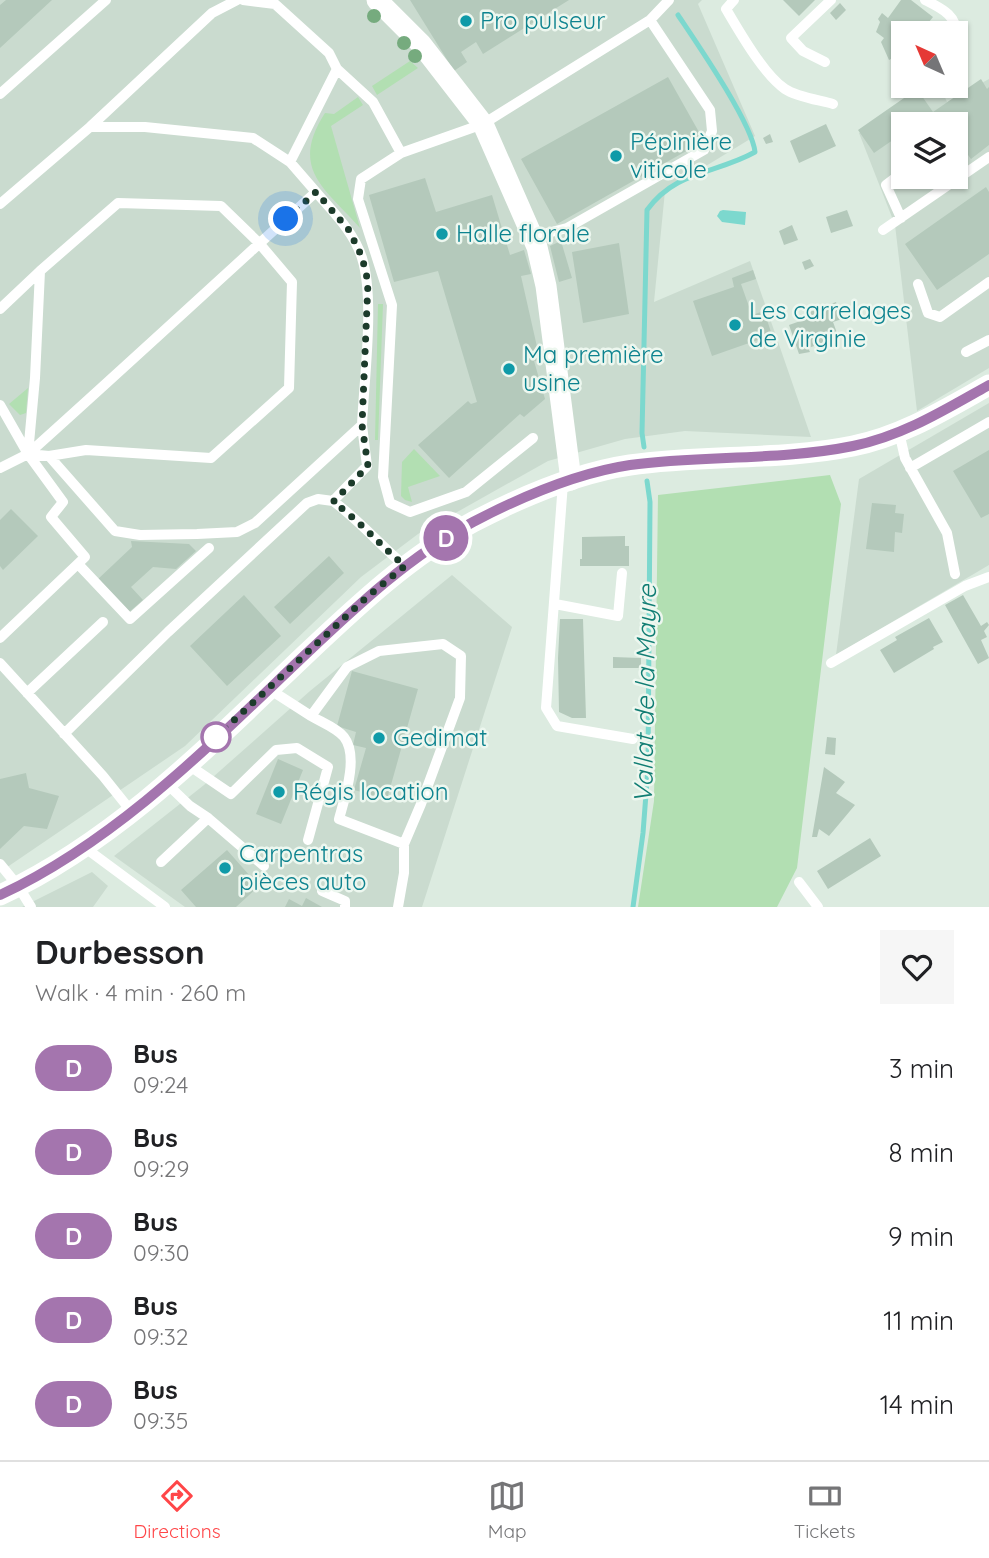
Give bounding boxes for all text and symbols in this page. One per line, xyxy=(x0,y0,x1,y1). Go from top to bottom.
place label: Pro pulseur xyxy=(480,5,606,35)
marker: Pro pulseur xyxy=(458,13,474,29)
north arrow xyxy=(891,21,968,98)
map controls xyxy=(891,21,968,189)
button: layers xyxy=(891,112,968,189)
place label: Pépinière viticole xyxy=(630,126,732,184)
marker: Pépinière viticole xyxy=(608,148,624,164)
your location xyxy=(268,201,303,236)
place label: Halle florale xyxy=(456,218,590,248)
marker: Halle florale xyxy=(434,226,450,242)
place label: Les carrelages de Virginie xyxy=(749,295,911,353)
marker: Les carrelages de Virginie xyxy=(727,317,743,333)
place label: Ma première usine xyxy=(523,339,664,397)
marker: Ma première usine xyxy=(501,361,517,377)
line badge: D xyxy=(423,515,469,561)
text: D xyxy=(437,523,455,553)
water label: Vallat de la Mayre xyxy=(626,583,663,804)
unlabelled marker xyxy=(201,722,231,752)
place label: Gedimat xyxy=(393,722,488,752)
marker: Gedimat xyxy=(371,730,387,746)
place label: Régis location xyxy=(293,776,449,806)
marker: Régis location xyxy=(271,784,287,800)
place label: Carpentras pièces auto xyxy=(239,838,367,896)
marker: Carpentras pièces auto xyxy=(217,860,233,876)
button: heart xyxy=(880,930,954,1004)
text: Durbesson xyxy=(35,931,205,972)
text: Walk · 4 min · 260 m xyxy=(35,978,246,1007)
text: Bus xyxy=(133,1037,178,1070)
text: 3 min xyxy=(889,1052,954,1085)
text: D xyxy=(65,1053,82,1083)
text: 09:24 xyxy=(133,1070,188,1099)
text: Bus xyxy=(133,1121,178,1154)
text: 8 min xyxy=(889,1136,954,1169)
text: D xyxy=(65,1137,82,1167)
text: 09:29 xyxy=(133,1154,189,1183)
text: Bus xyxy=(133,1205,178,1238)
text: 9 min xyxy=(888,1220,954,1253)
text: D xyxy=(65,1221,82,1251)
text: 09:30 xyxy=(133,1238,190,1267)
text: Bus xyxy=(133,1289,178,1322)
text: 11 min xyxy=(883,1304,954,1337)
text: D xyxy=(65,1305,82,1335)
text: 09:32 xyxy=(133,1322,189,1351)
text: Bus xyxy=(133,1373,178,1406)
text: 14 min xyxy=(880,1388,954,1421)
text: D xyxy=(65,1389,82,1419)
text: 09:35 xyxy=(133,1406,188,1435)
tab: Directions xyxy=(134,1477,221,1543)
tab: Map xyxy=(488,1477,527,1543)
tab: Tickets xyxy=(794,1477,855,1543)

